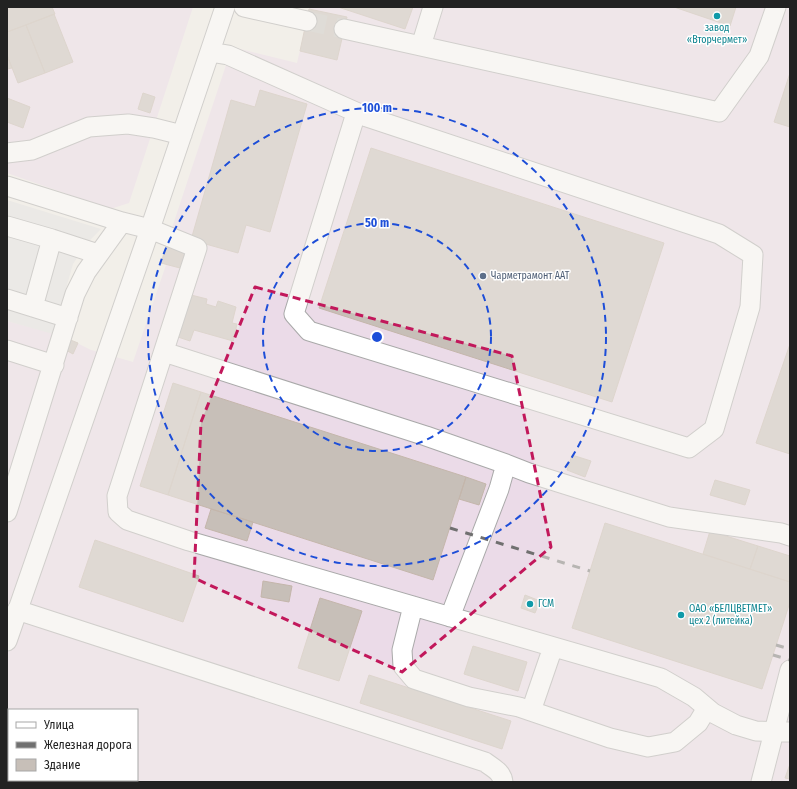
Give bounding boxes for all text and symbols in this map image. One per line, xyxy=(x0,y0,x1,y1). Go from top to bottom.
marker: завод «Вторчермет» xyxy=(712,11,722,21)
place label: завод «Вторчермет» xyxy=(687,22,747,46)
text: 100 m xyxy=(362,101,392,115)
text: 50 m xyxy=(365,216,389,230)
place label: Чарметрамонт ААТ xyxy=(491,270,570,282)
marker: Чарметрамонт ААТ xyxy=(478,271,488,281)
centre of rings xyxy=(370,330,384,344)
place label: ГСМ xyxy=(538,598,554,610)
marker: ГСМ xyxy=(525,599,535,609)
place label: ОАО «БЕЛЦВЕТМЕТ» цех 2 (литейка) xyxy=(689,603,772,627)
marker: ОАО «БЕЛЦВЕТМЕТ» цех 2 (литейка) xyxy=(676,610,686,620)
legend xyxy=(8,709,138,781)
text: Улица xyxy=(43,718,74,732)
text: Железная дорога xyxy=(44,738,132,752)
text: Здание xyxy=(44,758,80,772)

